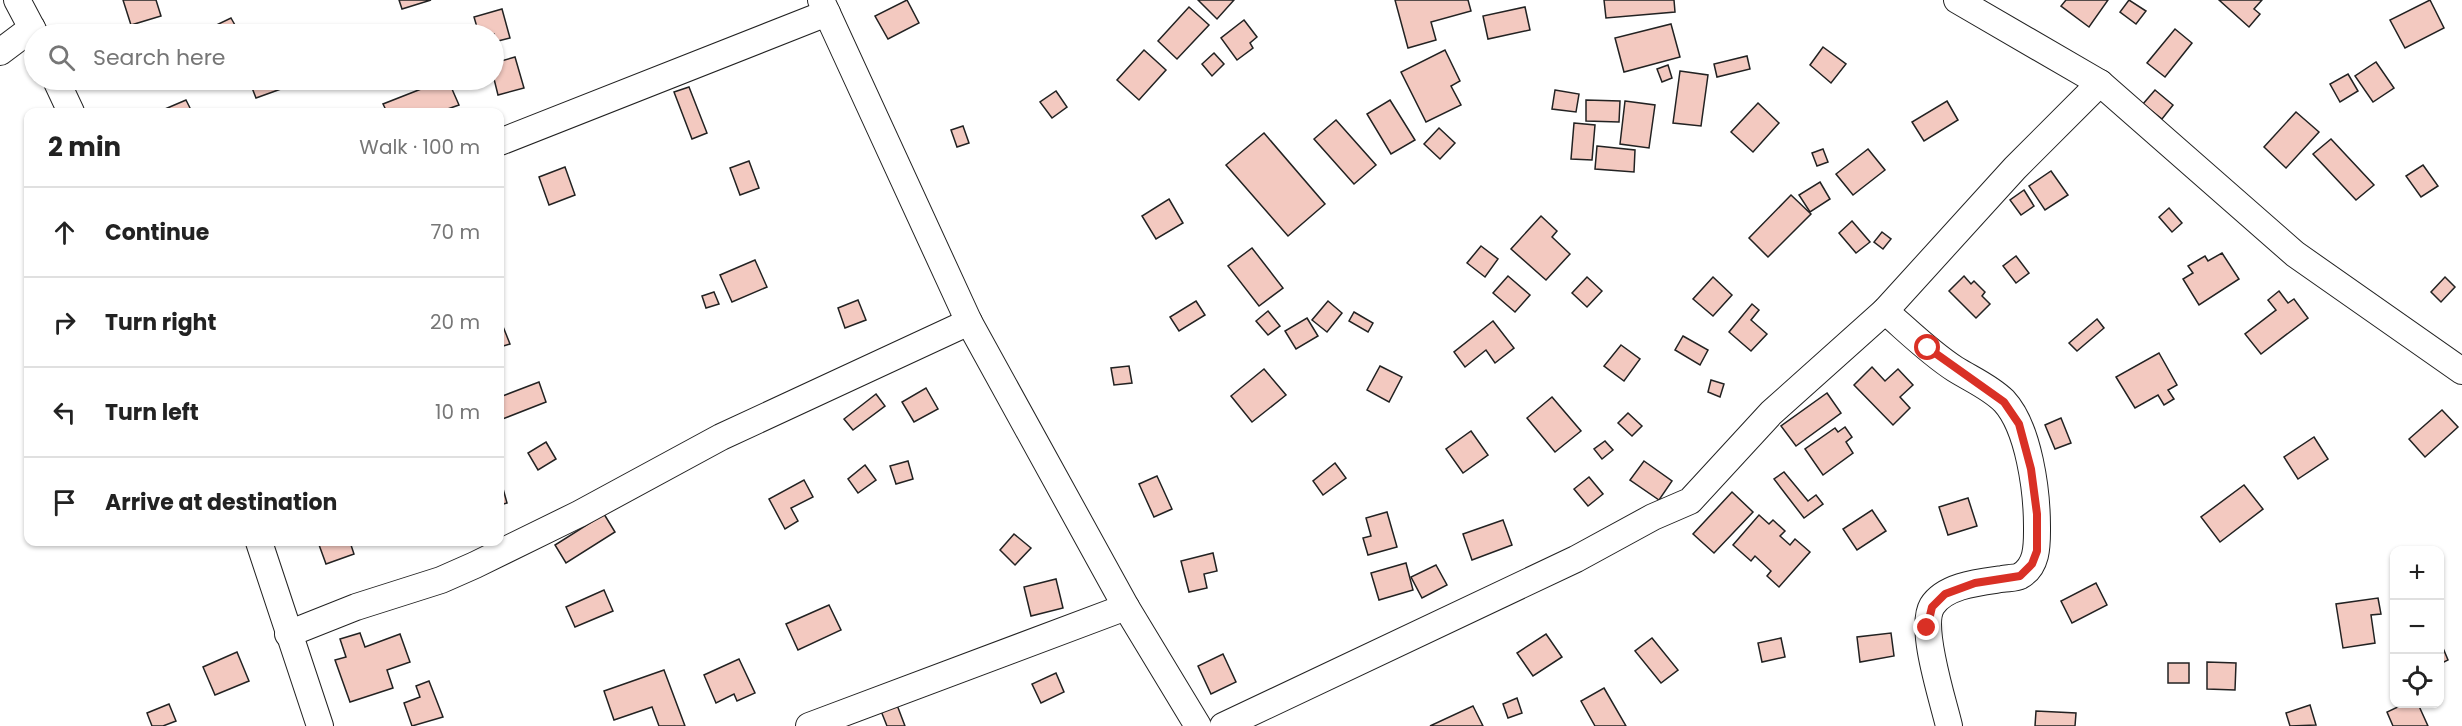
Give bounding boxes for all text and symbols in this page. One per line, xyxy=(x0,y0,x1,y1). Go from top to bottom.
search box xyxy=(24,24,504,90)
icon: search xyxy=(45,41,78,74)
text: Search here xyxy=(93,42,226,73)
text: 2 min xyxy=(48,129,121,165)
text: Walk · 100 m xyxy=(359,133,480,161)
icon: ahead xyxy=(48,216,81,249)
text: Continue xyxy=(105,217,209,248)
text: 70 m xyxy=(431,218,480,246)
icon: right xyxy=(48,306,81,339)
text: Turn right xyxy=(105,307,216,338)
text: 20 m xyxy=(430,308,480,336)
route start xyxy=(1914,334,1940,360)
icon: left xyxy=(48,396,81,429)
text: Turn left xyxy=(105,397,199,428)
text: 10 m xyxy=(435,398,480,426)
icon: arrive xyxy=(48,486,81,519)
text: Arrive at destination xyxy=(105,487,337,518)
map controls xyxy=(2390,546,2444,708)
button: + xyxy=(2390,546,2444,600)
button: − xyxy=(2390,600,2444,654)
route end xyxy=(1913,614,1939,640)
button: locate xyxy=(2390,654,2444,708)

